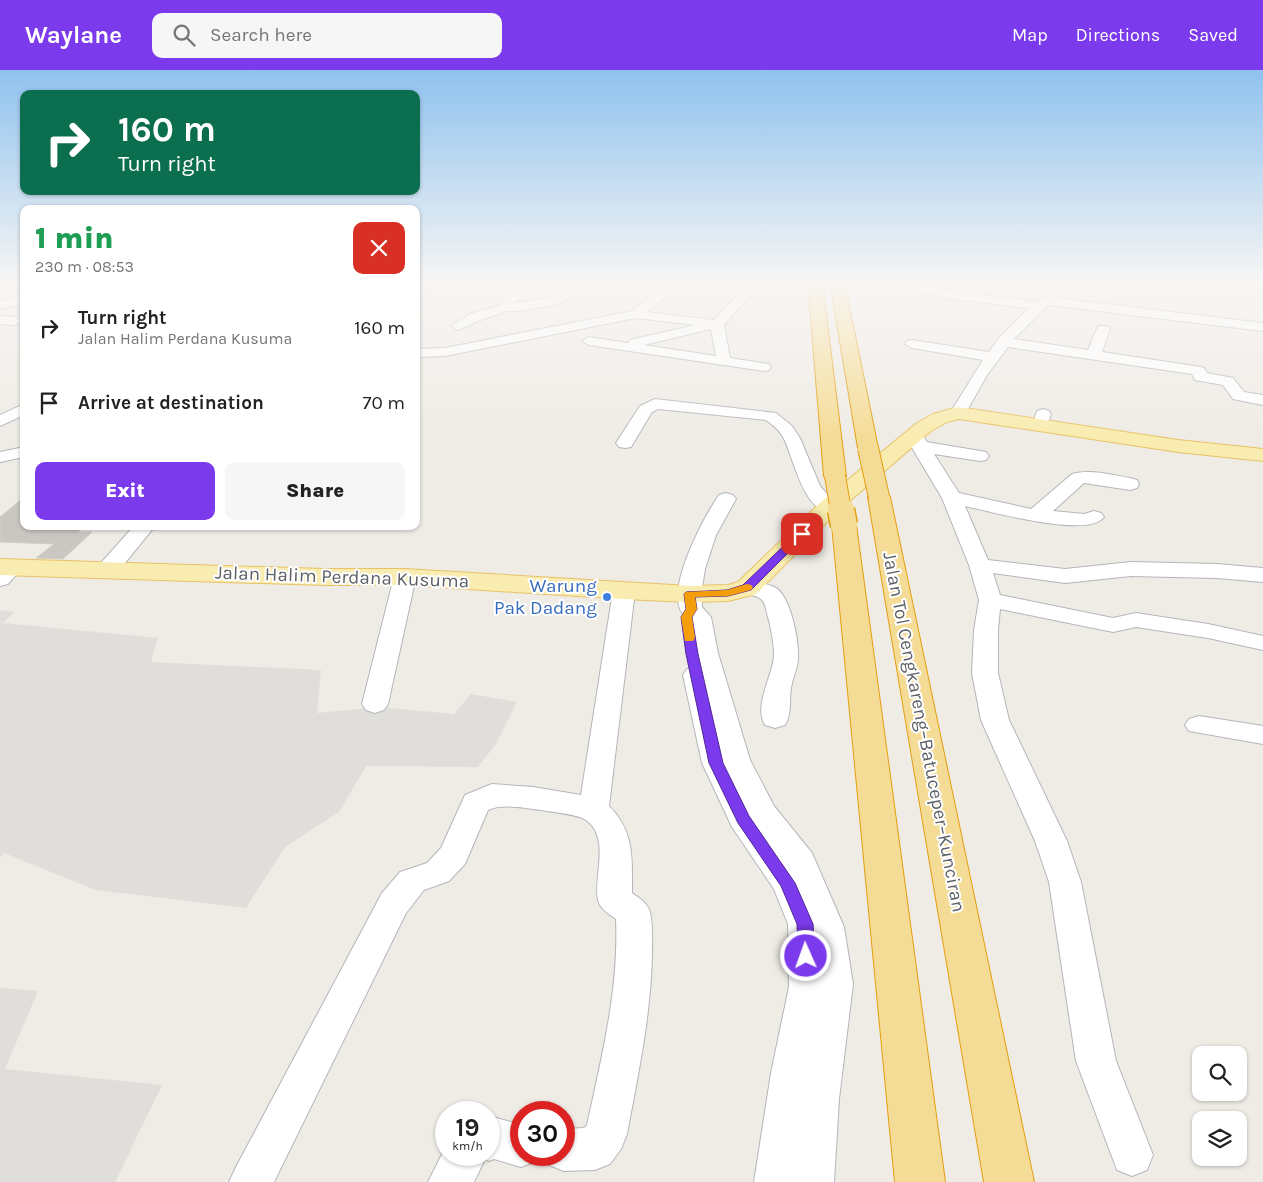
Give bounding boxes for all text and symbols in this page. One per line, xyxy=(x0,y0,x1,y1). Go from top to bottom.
search box xyxy=(152,13,502,58)
text: Waylane xyxy=(25,21,122,49)
icon: search xyxy=(170,21,198,49)
text: Search here xyxy=(210,24,312,46)
text: Map xyxy=(1012,24,1048,46)
text: Directions xyxy=(1076,24,1160,46)
text: Saved xyxy=(1188,24,1238,46)
text: 160 m xyxy=(118,109,216,150)
icon: right xyxy=(35,110,100,175)
text: Turn right xyxy=(118,151,216,177)
text: 1 min xyxy=(35,220,114,256)
button: close xyxy=(353,222,405,274)
text: 230 m · 08:53 xyxy=(35,257,134,276)
text: Turn right xyxy=(78,307,167,329)
icon: right xyxy=(35,314,63,342)
text: 160 m xyxy=(354,317,405,339)
text: Jalan Halim Perdana Kusuma xyxy=(78,329,292,348)
icon: arrive xyxy=(35,389,63,417)
text: Arrive at destination xyxy=(78,392,264,414)
text: 70 m xyxy=(363,392,405,414)
button: Exit xyxy=(35,462,215,520)
button: Share xyxy=(225,462,405,520)
pin xyxy=(781,513,823,555)
icon: arrive xyxy=(788,520,816,548)
street label: Jalan Tol Cengkareng–Batuceper–Kunciran xyxy=(878,550,970,914)
street label: Jalan Halim Perdana Kusuma xyxy=(214,562,470,592)
place label: Warung Pak Dadang xyxy=(494,575,597,619)
marker: Warung Pak Dadang xyxy=(601,591,613,603)
position arrow xyxy=(779,929,831,981)
map controls xyxy=(1192,1046,1247,1166)
button: search xyxy=(1192,1046,1247,1101)
speed limit sign: 30 xyxy=(510,1101,575,1166)
button: layers xyxy=(1192,1111,1247,1166)
text: 19 xyxy=(455,1113,480,1142)
text: km/h xyxy=(452,1139,483,1153)

